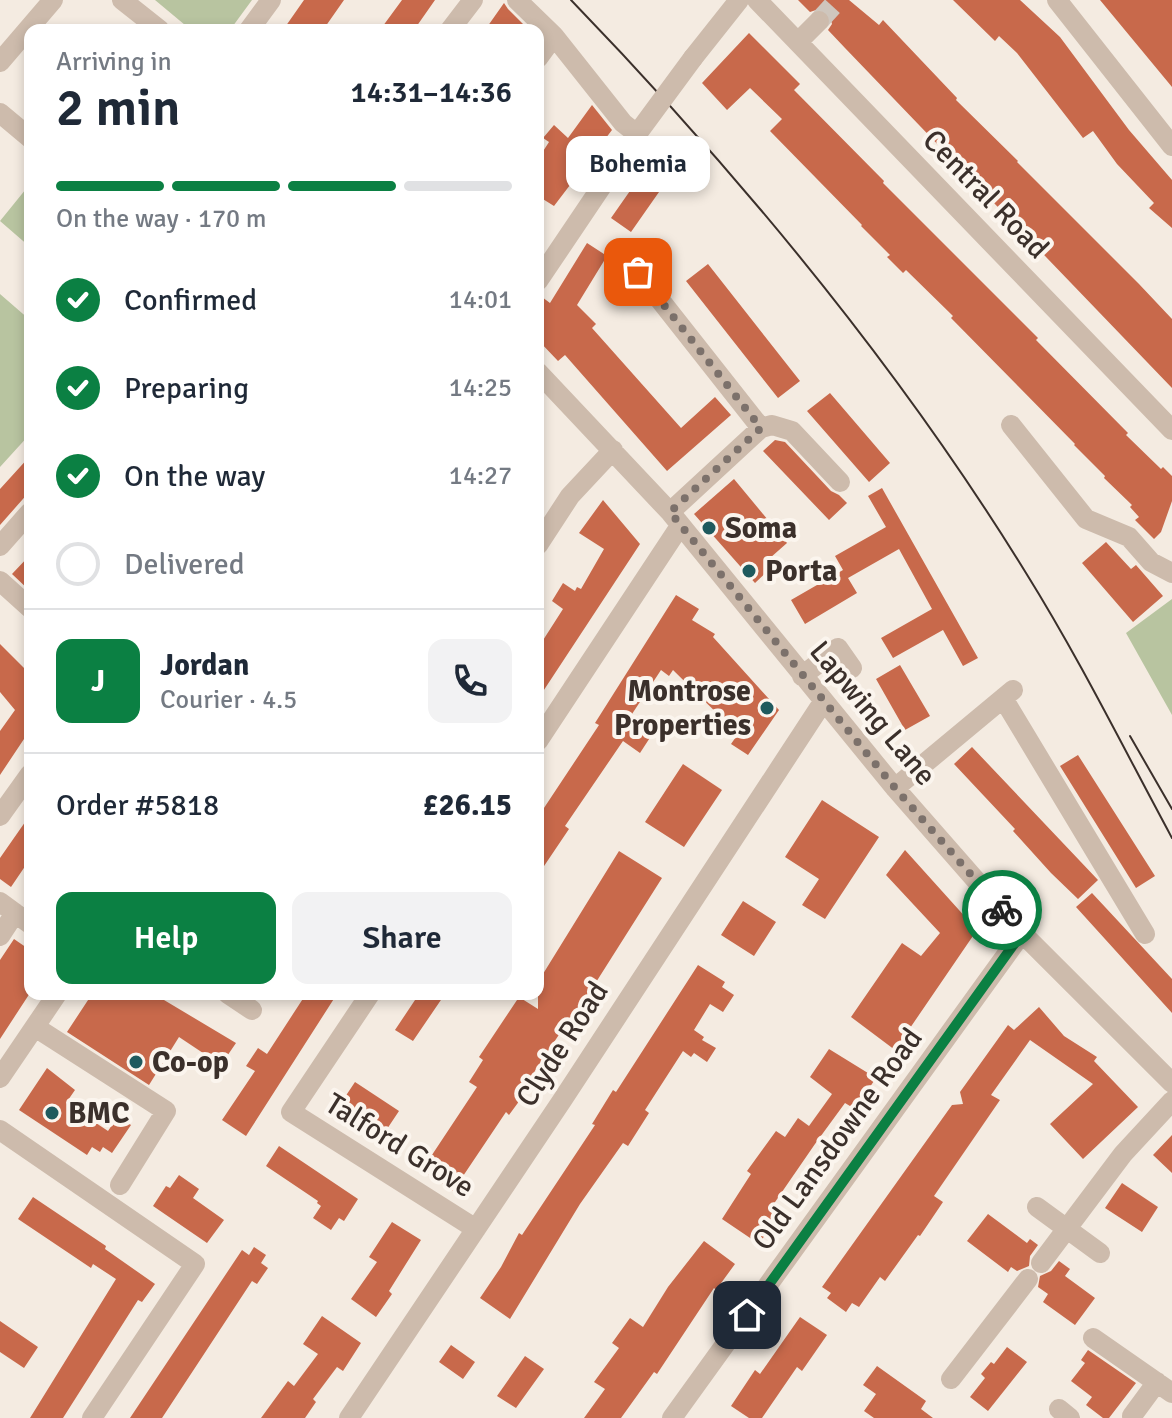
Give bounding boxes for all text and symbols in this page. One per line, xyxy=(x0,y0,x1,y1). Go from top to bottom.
text: Arriving in xyxy=(56,46,172,78)
text: 14:31–14:36 xyxy=(351,74,512,111)
text: 2 min xyxy=(56,76,181,140)
street label: Central Road xyxy=(915,122,1056,267)
callout: Bohemia xyxy=(566,136,710,192)
text: Bohemia xyxy=(589,148,687,180)
text: On the way · 170 m xyxy=(56,203,266,235)
pin xyxy=(604,238,672,306)
icon: bag xyxy=(616,250,660,294)
icon: check xyxy=(56,278,100,322)
text: Confirmed xyxy=(124,282,257,319)
text: 14:01 xyxy=(449,284,512,316)
icon: check xyxy=(56,366,100,410)
text: Preparing xyxy=(124,370,249,407)
text: 14:25 xyxy=(449,372,512,404)
icon: check xyxy=(56,454,100,498)
text: On the way xyxy=(124,458,265,495)
text: 14:27 xyxy=(449,460,512,492)
place label: Soma xyxy=(725,510,797,547)
marker: Soma xyxy=(700,519,718,537)
text: Delivered xyxy=(124,546,245,583)
place label: Porta xyxy=(765,553,837,590)
marker: Porta xyxy=(740,562,758,580)
street label: Lapwing Lane xyxy=(801,633,944,793)
button: phone xyxy=(428,639,512,723)
text: Jordan xyxy=(160,647,249,684)
text: J xyxy=(91,663,105,700)
place label: Montrose Properties xyxy=(614,673,751,744)
text: Courier · 4.5 xyxy=(160,684,297,716)
marker: Montrose Properties xyxy=(758,699,776,717)
text: Order #5818 xyxy=(56,787,219,824)
text: £26.15 xyxy=(422,787,512,824)
courier xyxy=(962,870,1042,950)
icon: bike xyxy=(980,888,1024,932)
button: Help xyxy=(56,892,276,984)
button: Share xyxy=(292,892,512,984)
street label: Clyde Road xyxy=(508,975,617,1114)
street label: Old Lansdowne Road xyxy=(744,1021,931,1258)
place label: Co-op xyxy=(152,1044,229,1081)
marker: Co-op xyxy=(127,1053,145,1071)
street label: Talford Grove xyxy=(319,1085,481,1206)
place label: BMC xyxy=(68,1095,130,1132)
marker: BMC xyxy=(43,1104,61,1122)
pin xyxy=(713,1281,781,1349)
icon: home xyxy=(725,1293,769,1337)

